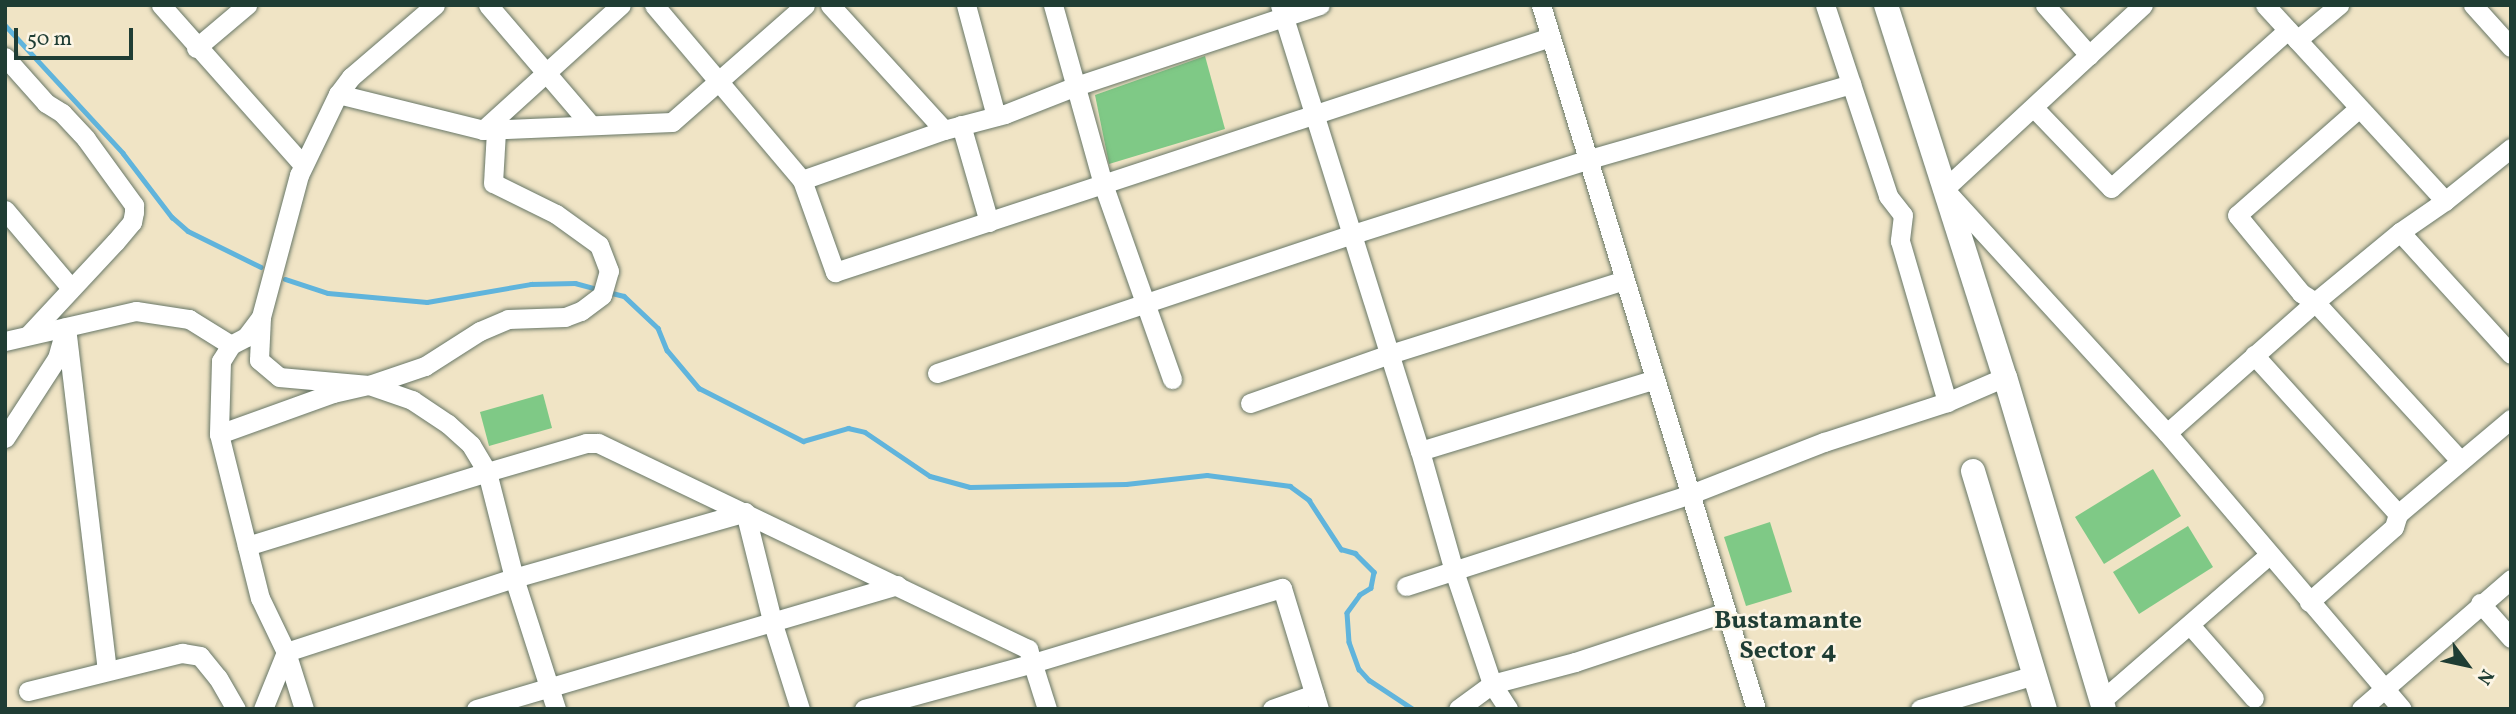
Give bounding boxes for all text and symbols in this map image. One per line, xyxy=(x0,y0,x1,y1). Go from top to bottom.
scale bar xyxy=(18,14,136,58)
text: 50 m xyxy=(27,25,72,54)
district label: Bustamante Sector 4 xyxy=(1714,606,1862,668)
north arrow xyxy=(2432,630,2502,700)
text: N xyxy=(2470,664,2499,689)

